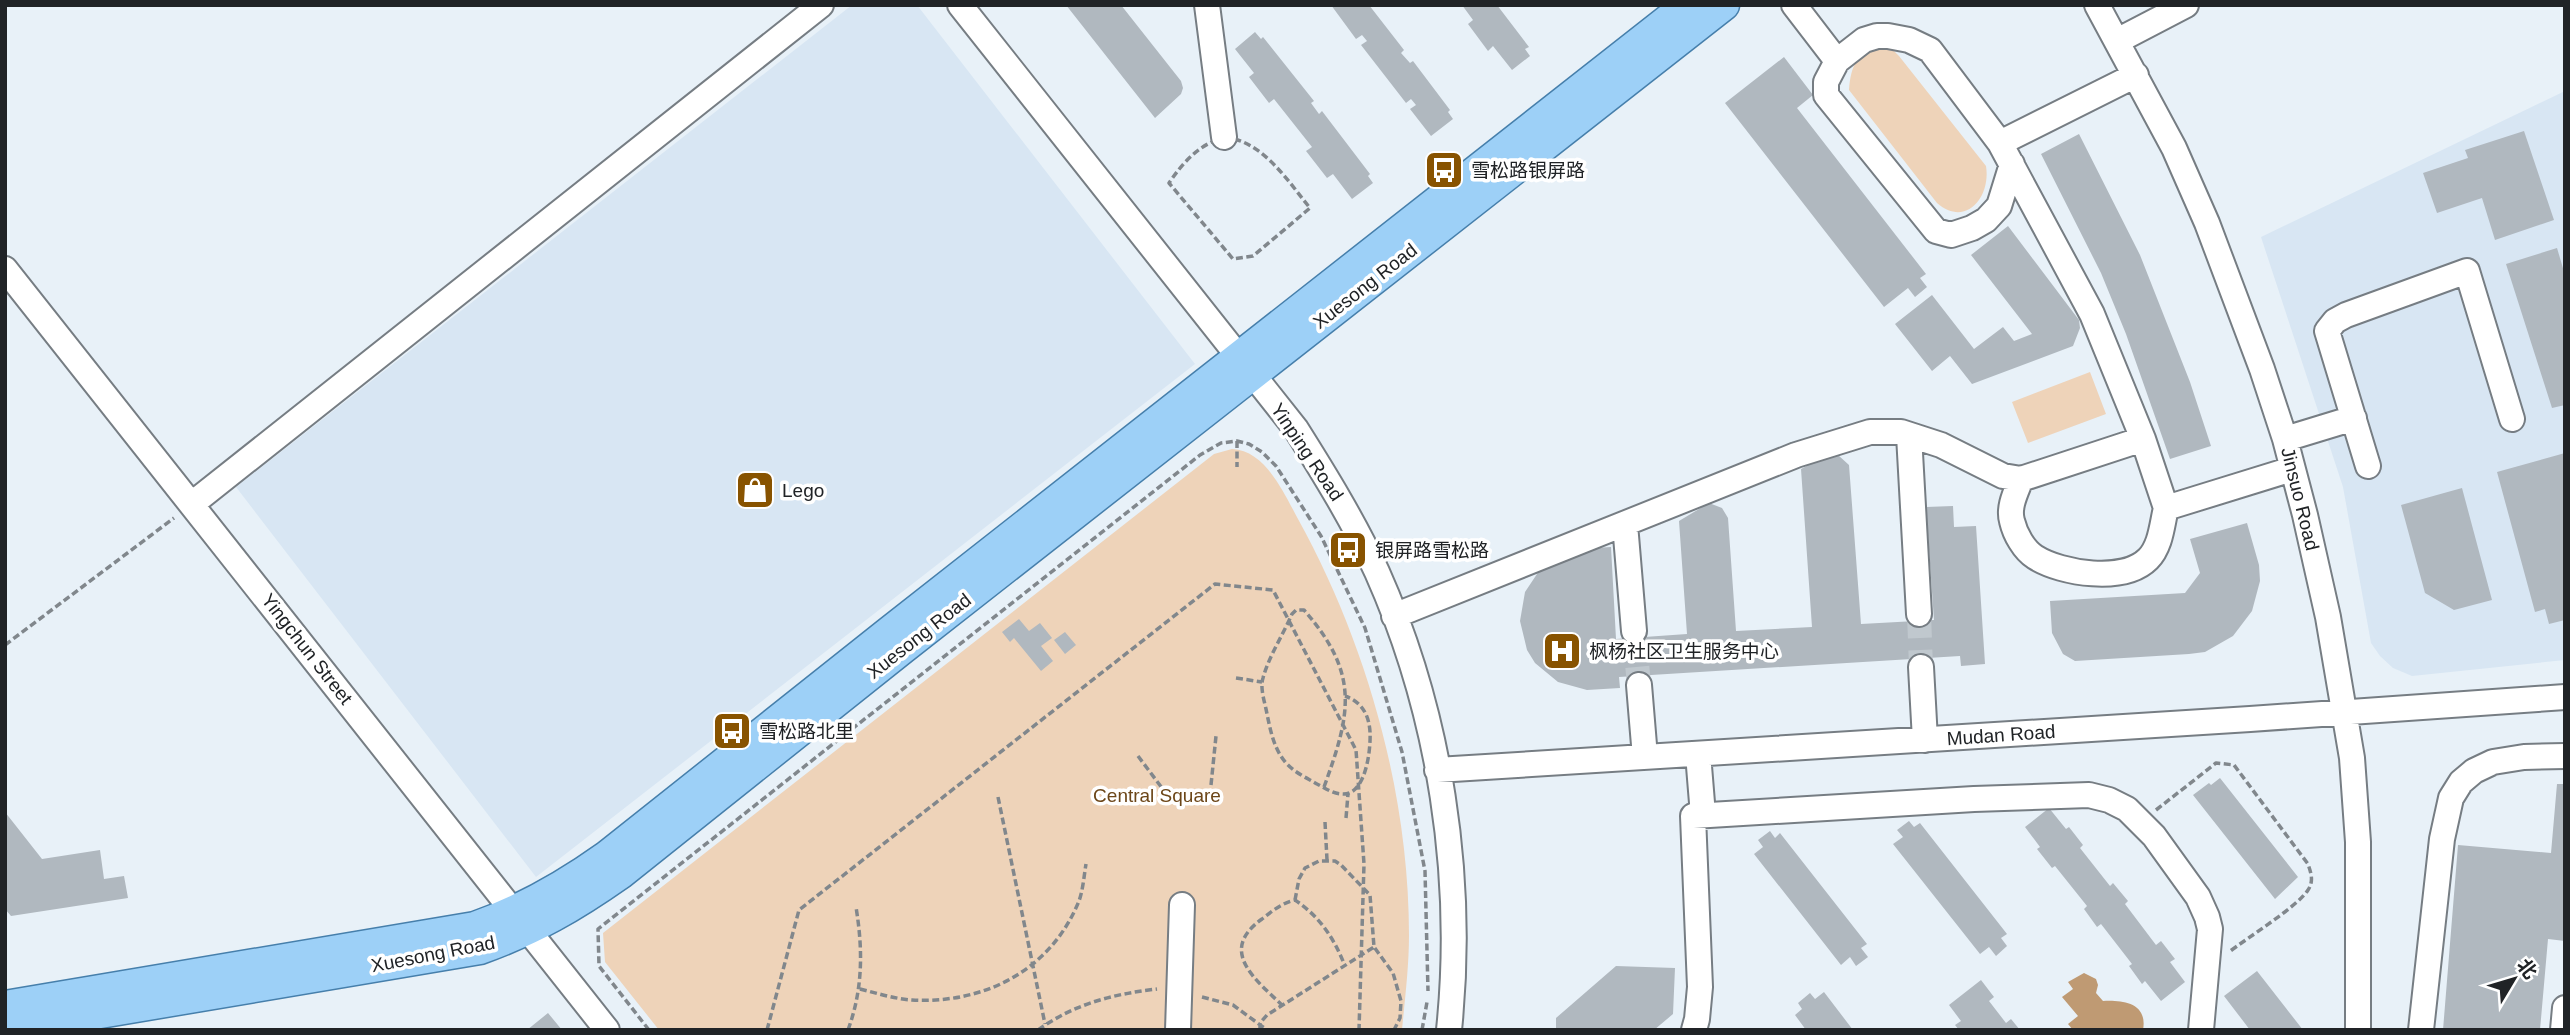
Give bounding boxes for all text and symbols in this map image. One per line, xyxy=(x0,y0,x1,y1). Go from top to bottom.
bus stop icon: 雪松路银屏路 xyxy=(1423,149,1465,191)
place label: 雪松路银屏路 xyxy=(1471,160,1585,181)
street label: Xuesong Road xyxy=(1309,239,1421,333)
street label: Yinping Road xyxy=(1267,399,1347,505)
street label: Jinsuo Road xyxy=(2277,445,2323,553)
shop icon: Lego xyxy=(734,469,776,511)
place label: Lego xyxy=(782,480,824,501)
bus stop icon: 银屏路雪松路 xyxy=(1327,529,1369,571)
place label: 银屏路雪松路 xyxy=(1375,540,1489,561)
street label: Xuesong Road xyxy=(863,589,975,683)
street label: Yingchun Street xyxy=(257,590,357,709)
hospital icon: 枫杨社区卫生服务中心 xyxy=(1541,630,1583,672)
place label: 枫杨社区卫生服务中心 xyxy=(1589,641,1779,662)
bus stop icon: 雪松路北里 xyxy=(711,710,753,752)
place label: 雪松路北里 xyxy=(759,721,854,742)
street label: Mudan Road xyxy=(1946,721,2056,749)
park label: Central Square xyxy=(1093,785,1221,806)
street label: Xuesong Road xyxy=(369,932,497,976)
north arrow xyxy=(2479,944,2549,1014)
text: 北 xyxy=(2513,955,2541,983)

